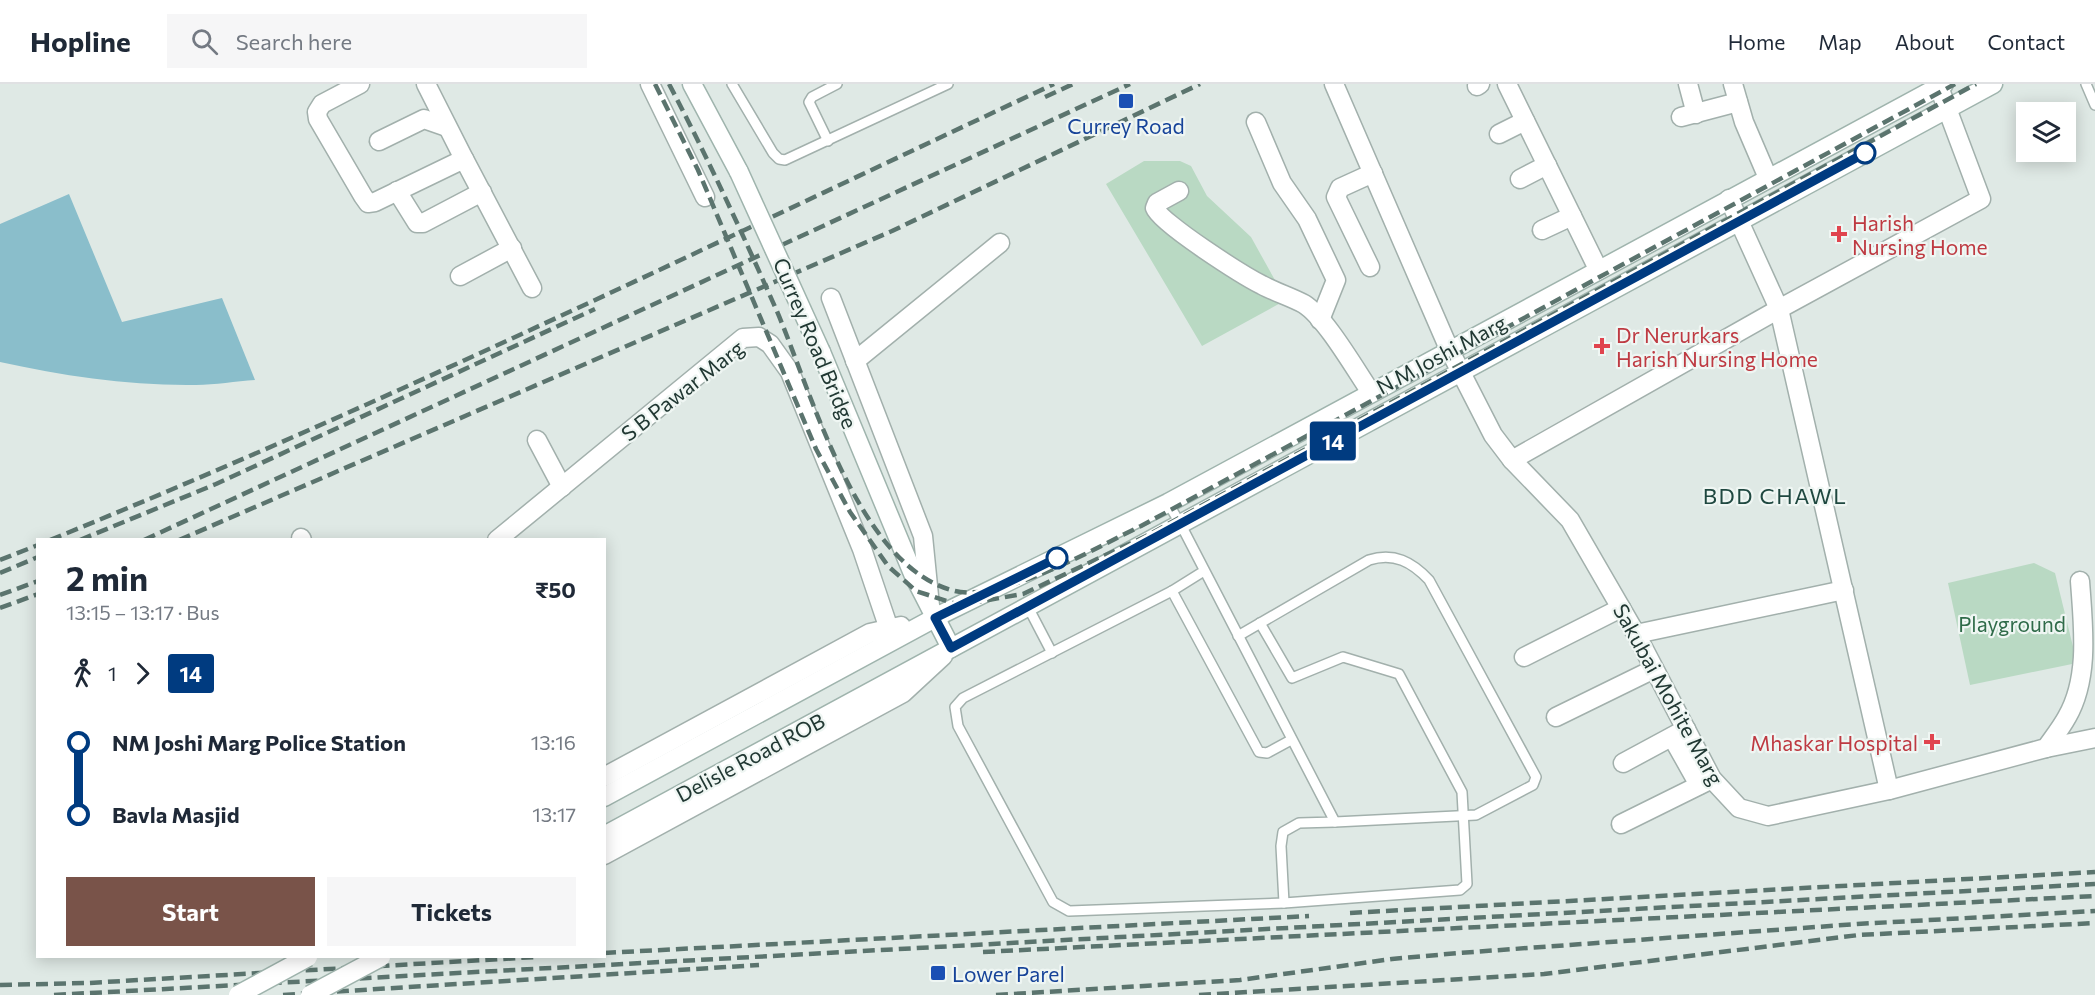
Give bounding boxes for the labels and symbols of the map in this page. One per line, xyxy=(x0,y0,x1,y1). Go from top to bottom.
marker: Currey Road xyxy=(1117,92,1135,110)
place label: Currey Road xyxy=(1067,113,1185,138)
unlabelled marker xyxy=(1854,142,1876,164)
place label: Harish Nursing Home xyxy=(1852,210,1988,259)
marker: Harish Nursing Home xyxy=(1830,225,1848,243)
street label: Currey Road Bridge xyxy=(769,254,863,432)
street label: N M Joshi Marg xyxy=(1372,309,1510,399)
place label: Dr Nerurkars Harish Nursing Home xyxy=(1616,322,1818,371)
street label: S B Pawar Marg xyxy=(616,334,748,446)
marker: Dr Nerurkars Harish Nursing Home xyxy=(1593,337,1611,355)
line badge: 14 xyxy=(1306,422,1360,460)
district label: BDD CHAWL xyxy=(1703,482,1847,509)
unlabelled marker xyxy=(1046,547,1068,569)
street label: Sakubai Mohite Marg xyxy=(1609,599,1729,789)
park label: Playground xyxy=(1958,611,2066,636)
street label: Delisle Road ROB xyxy=(671,707,829,807)
place label: Mhaskar Hospital xyxy=(1750,730,1918,755)
marker: Mhaskar Hospital xyxy=(1923,733,1941,751)
place label: Lower Parel xyxy=(952,961,1065,986)
marker: Lower Parel xyxy=(929,964,947,982)

